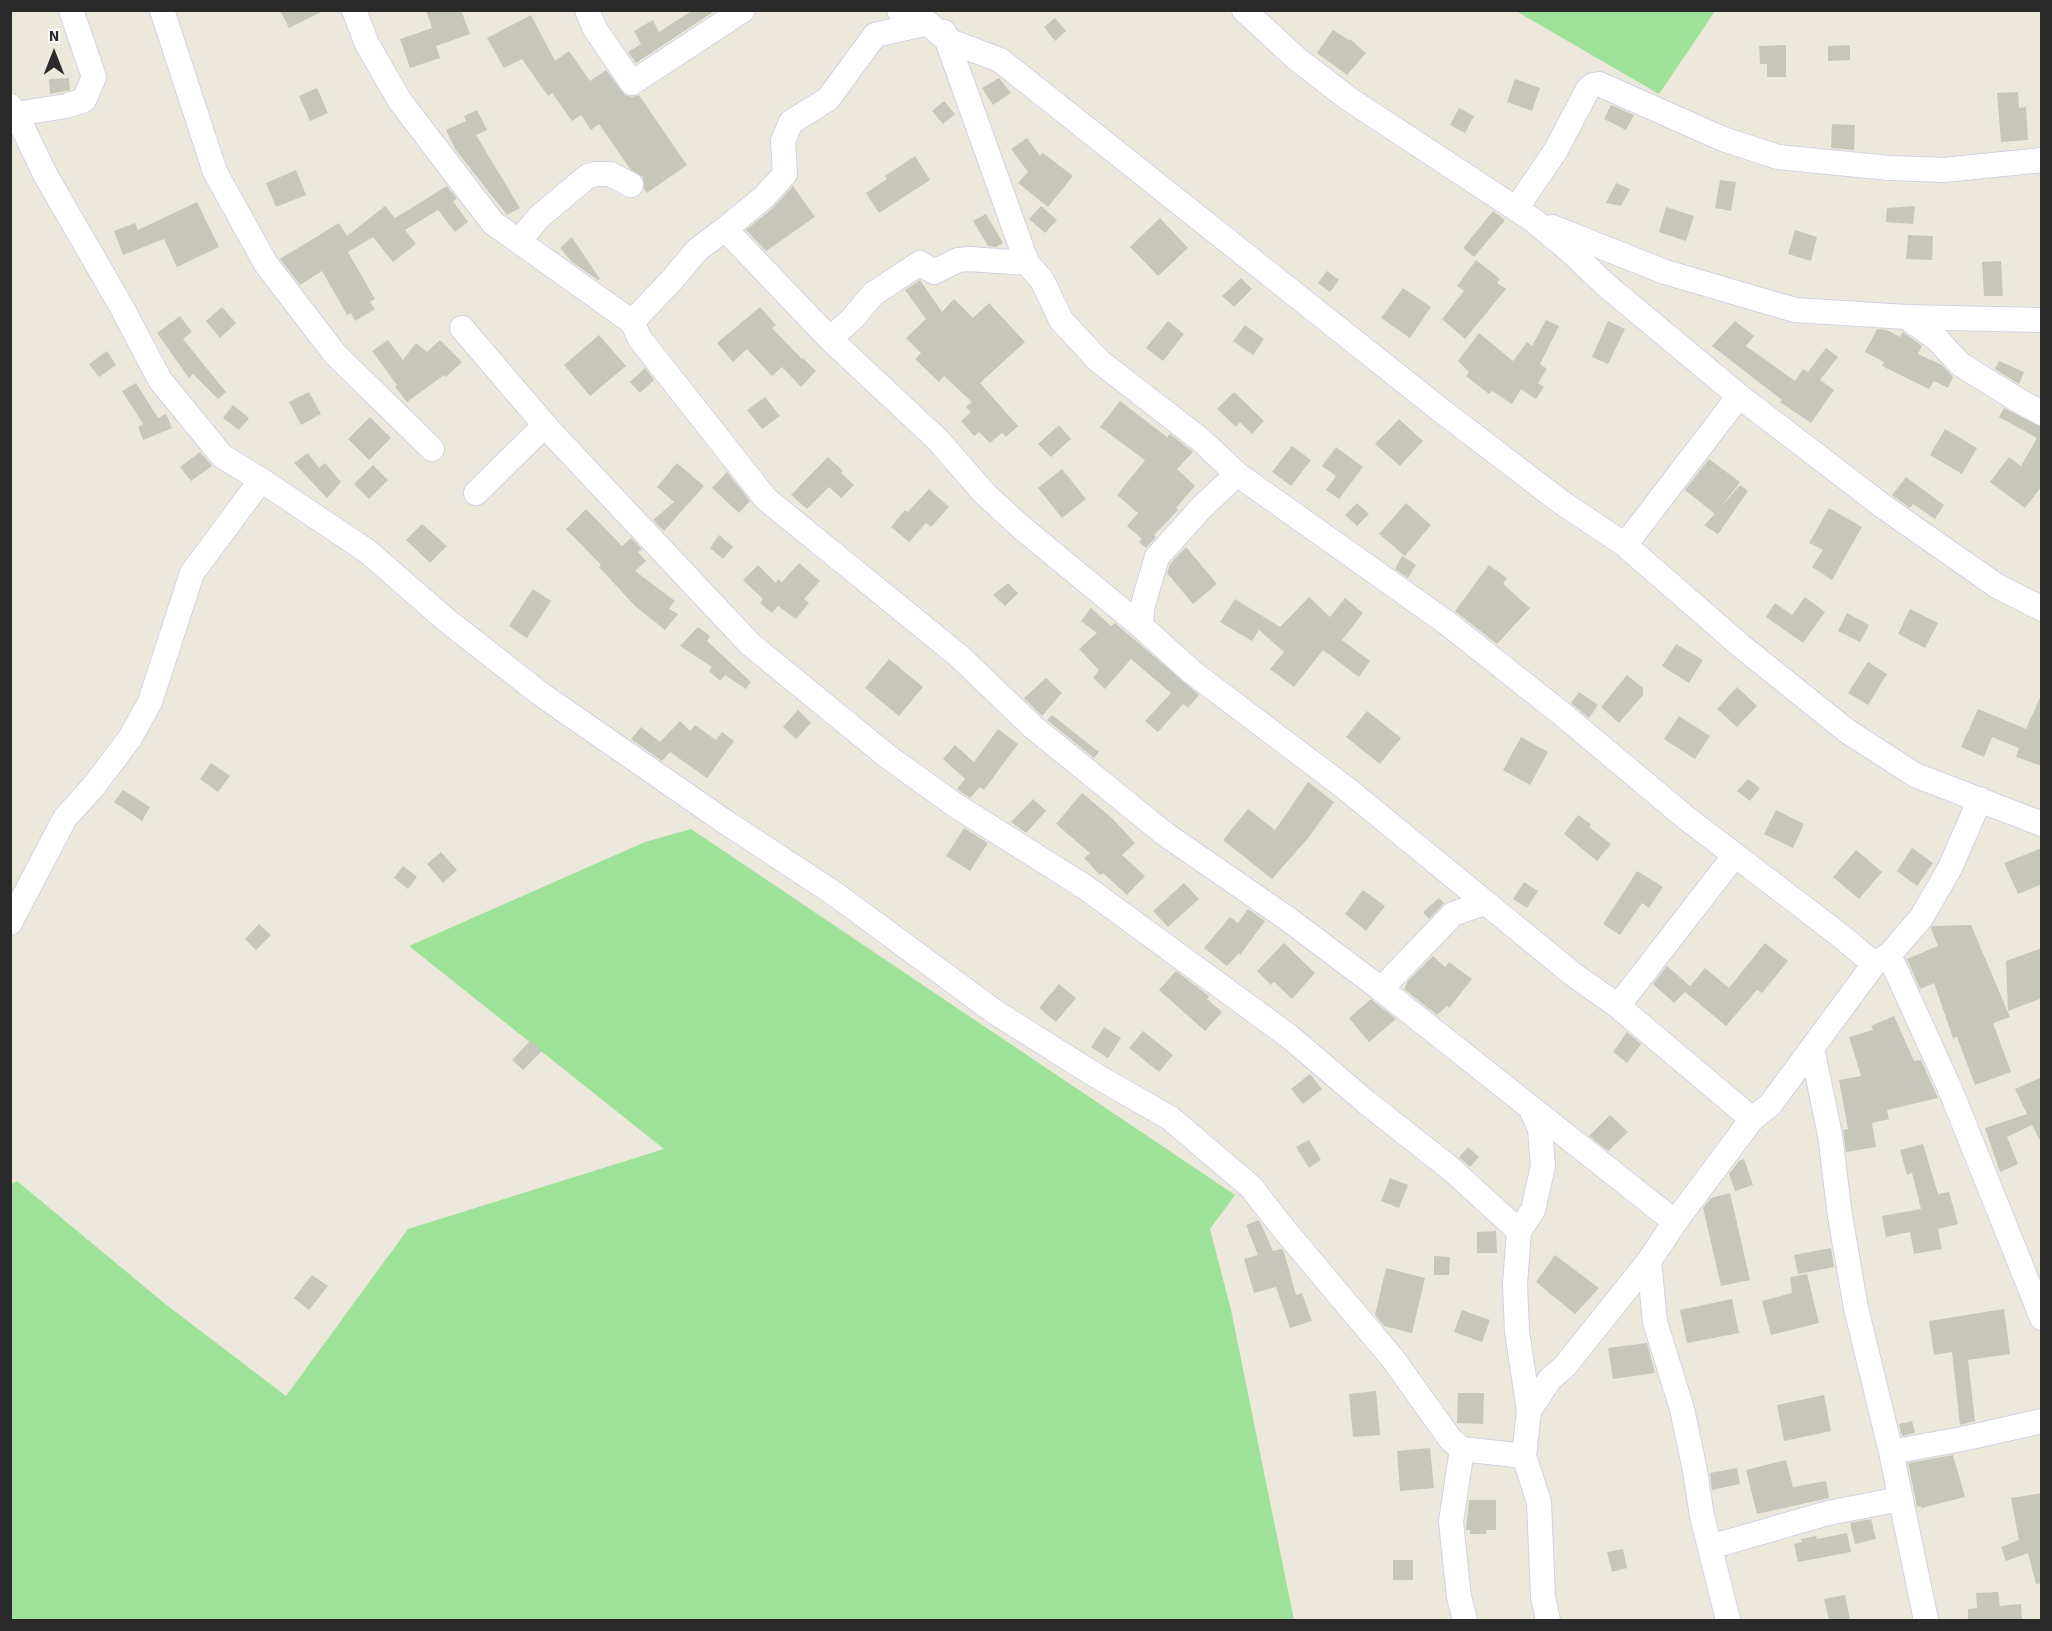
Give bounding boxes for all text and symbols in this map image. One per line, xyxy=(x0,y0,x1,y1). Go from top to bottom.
north arrow xyxy=(24,24,84,84)
text: N xyxy=(49,25,59,47)

